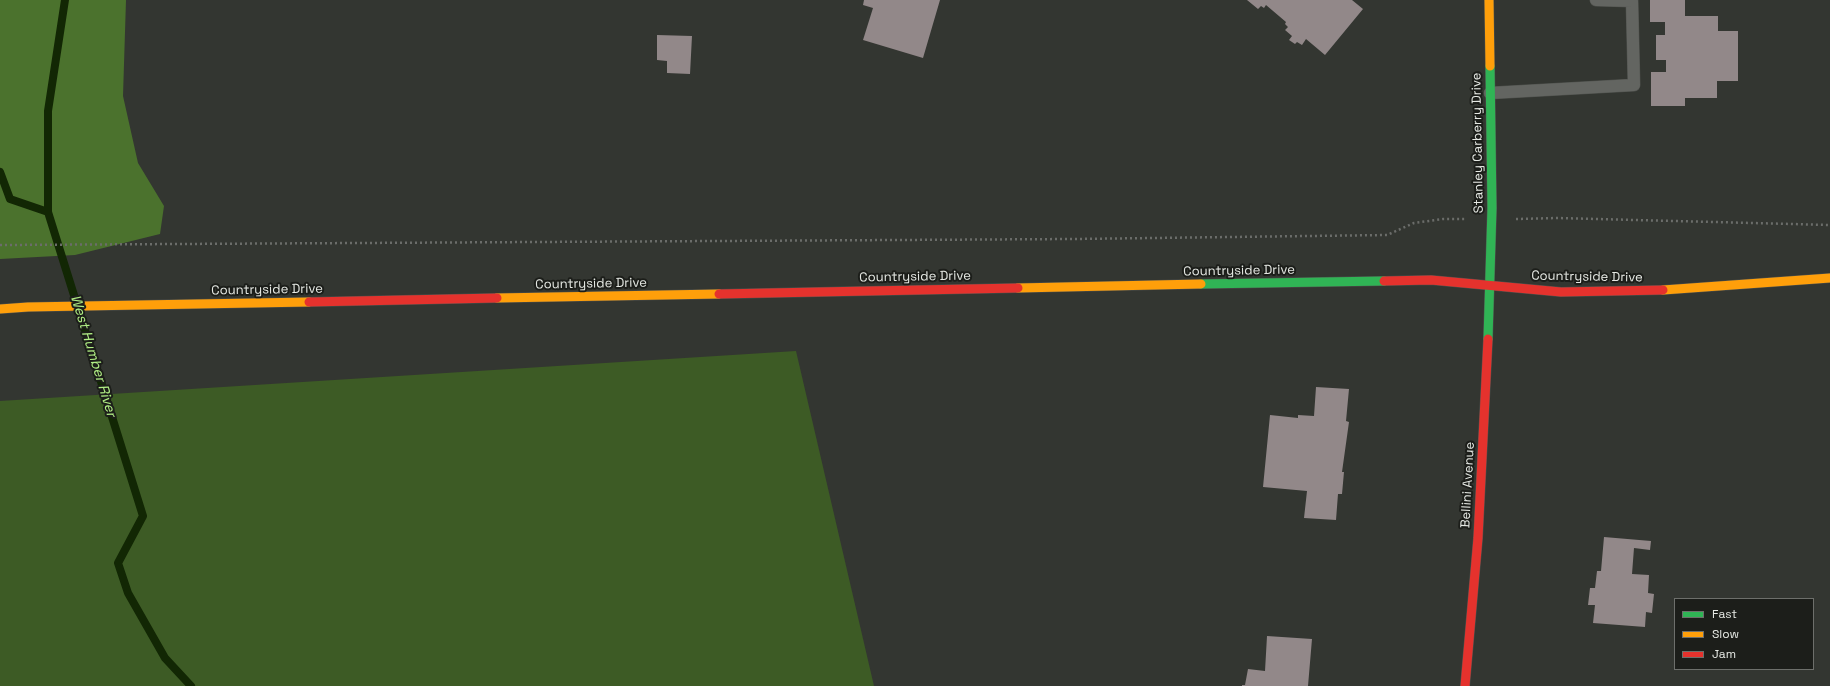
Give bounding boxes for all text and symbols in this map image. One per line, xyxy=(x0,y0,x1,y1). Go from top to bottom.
street label: Stanley Carberry Drive xyxy=(1469,73,1487,213)
street label: Countryside Drive xyxy=(1183,262,1295,280)
street label: Countryside Drive xyxy=(859,268,971,286)
street label: Countryside Drive xyxy=(1531,268,1643,286)
street label: Countryside Drive xyxy=(535,275,647,293)
street label: Countryside Drive xyxy=(211,281,323,299)
water label: West Humber River xyxy=(66,293,120,419)
street label: Bellini Avenue xyxy=(1458,442,1478,528)
legend xyxy=(1674,598,1814,670)
text: Fast xyxy=(1712,606,1737,622)
text: Slow xyxy=(1712,626,1739,642)
text: Jam xyxy=(1712,646,1736,662)

